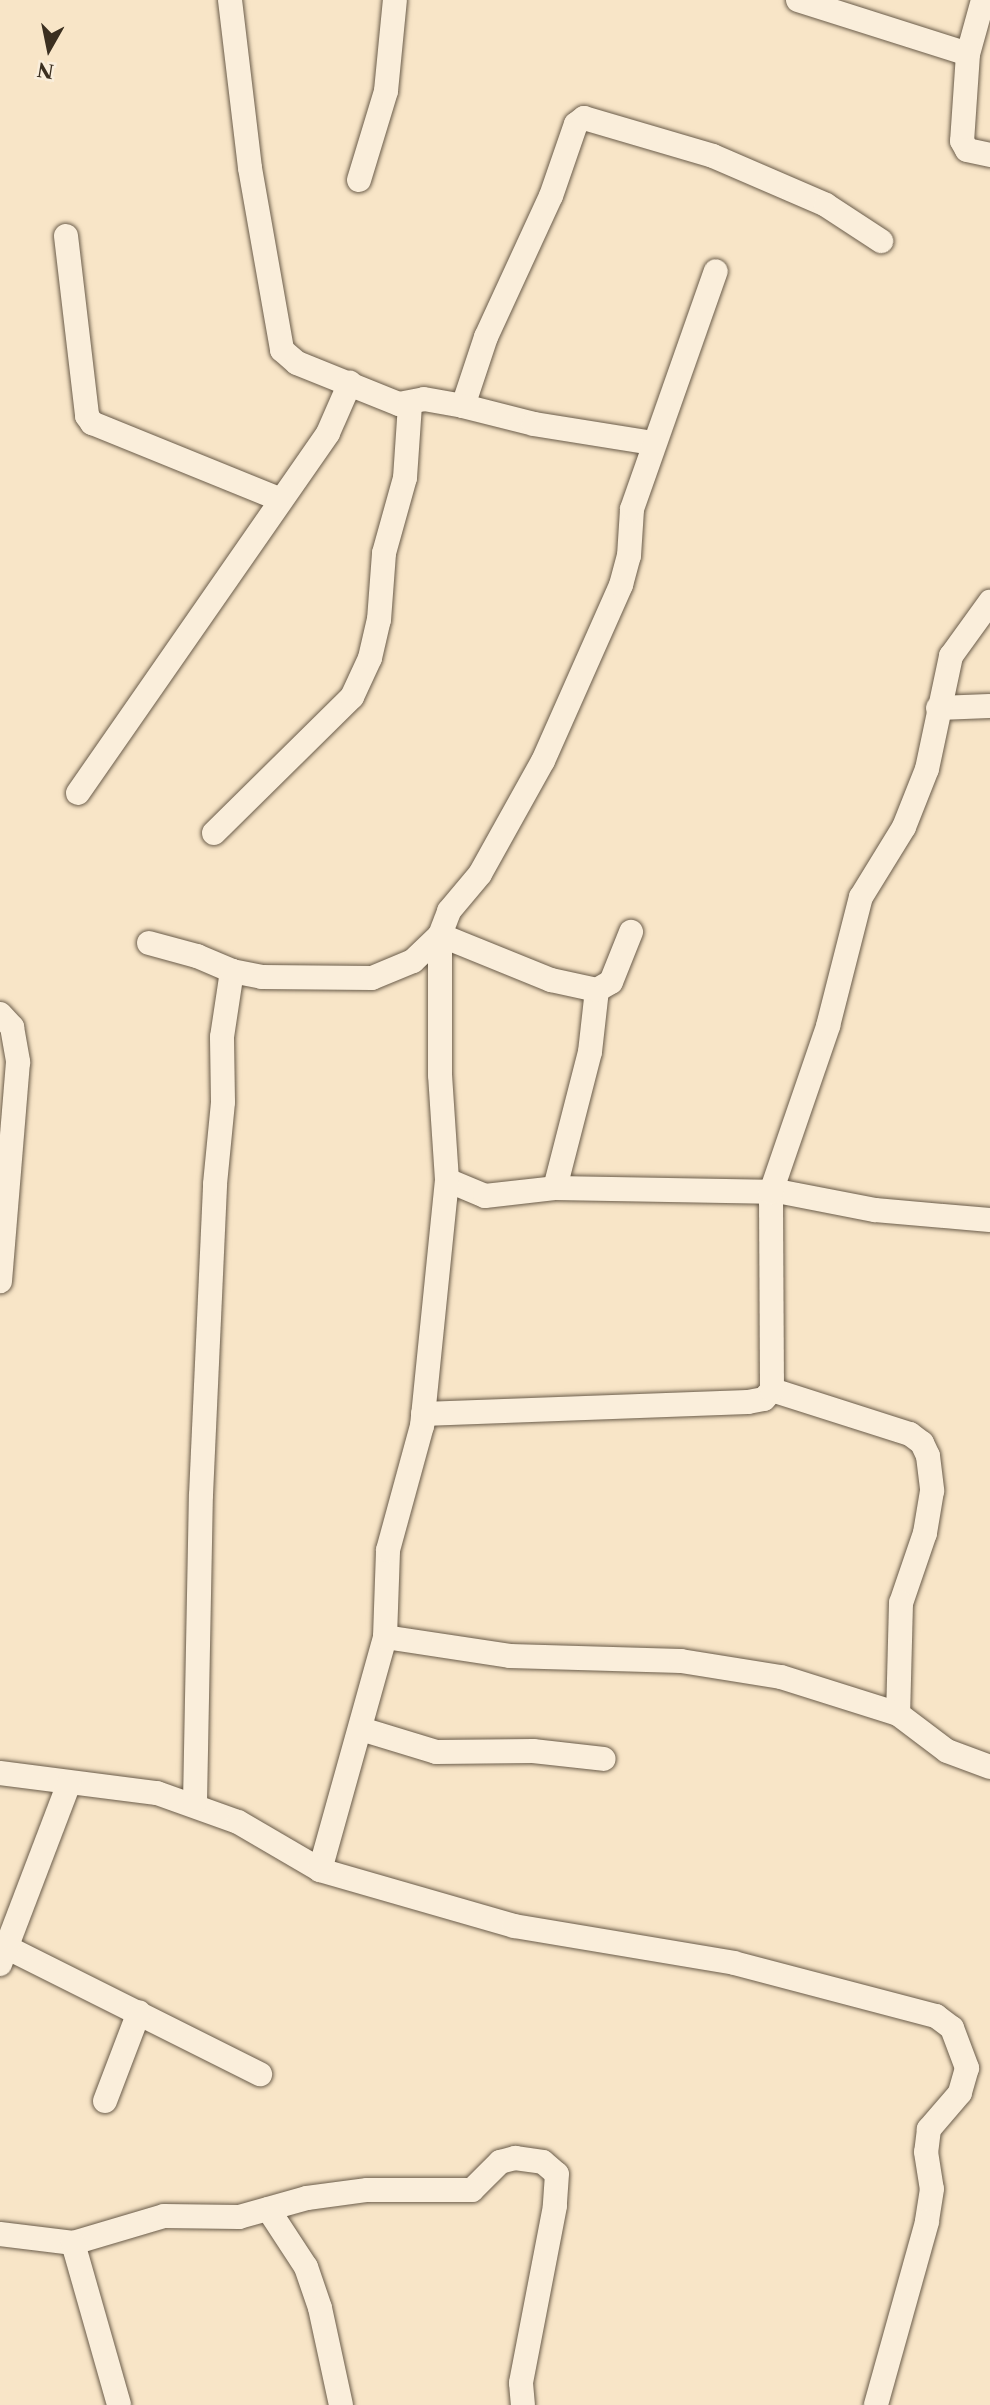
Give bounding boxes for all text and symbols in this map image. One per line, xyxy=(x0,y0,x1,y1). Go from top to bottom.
north arrow xyxy=(14,14,84,84)
text: N xyxy=(36,58,56,83)

